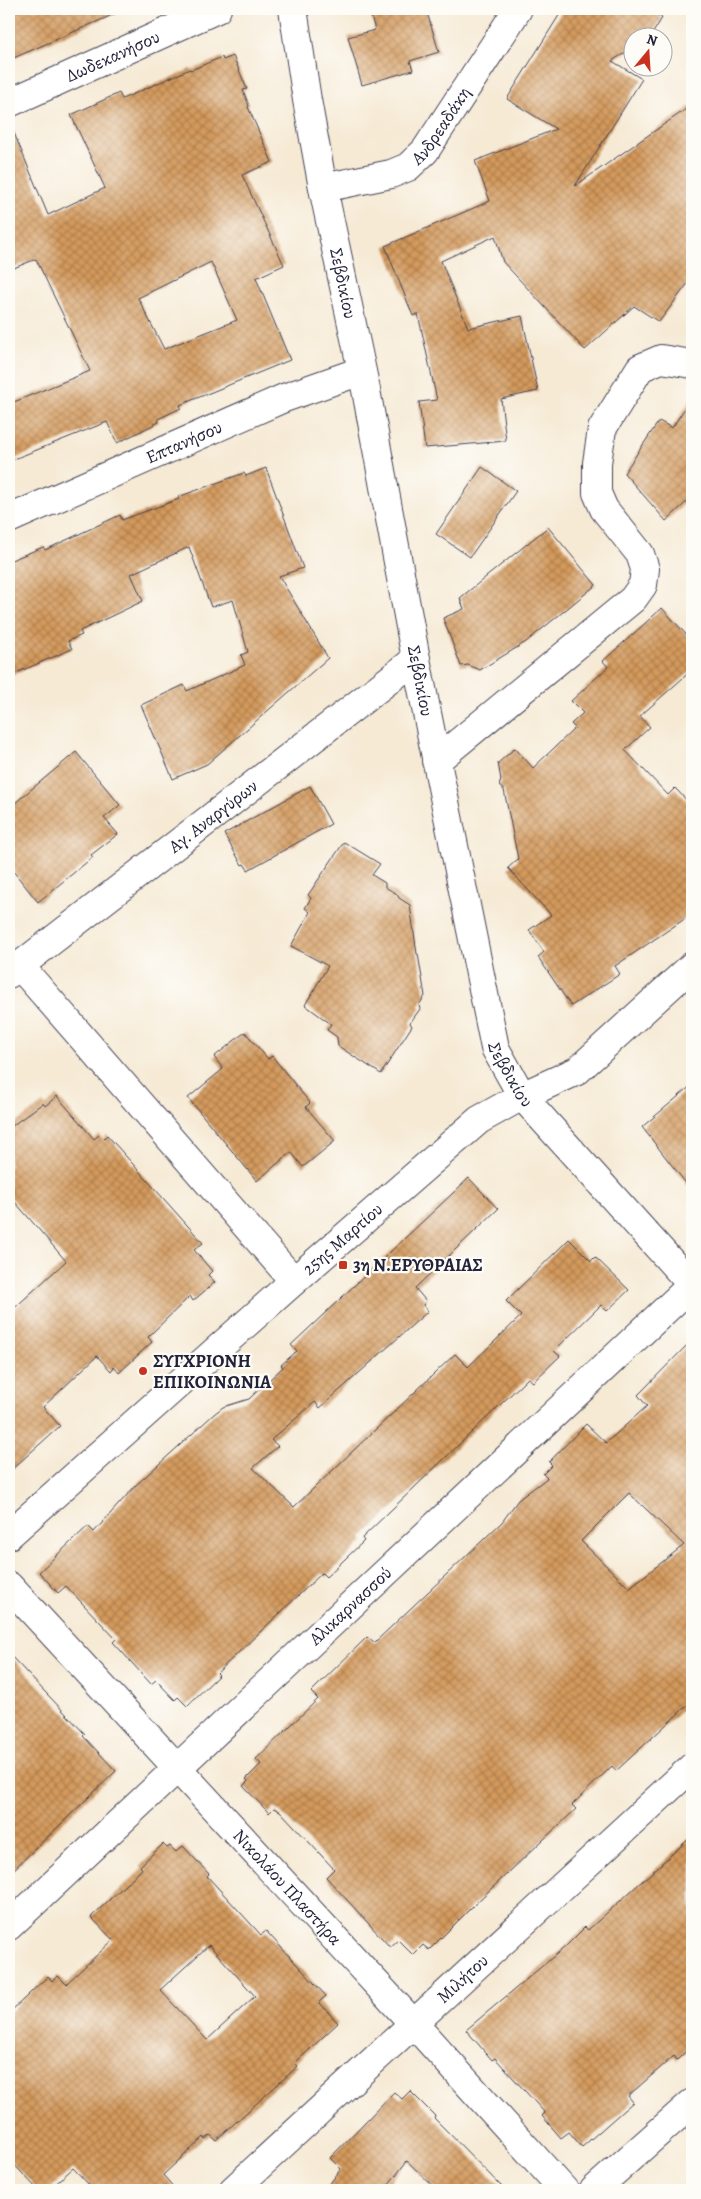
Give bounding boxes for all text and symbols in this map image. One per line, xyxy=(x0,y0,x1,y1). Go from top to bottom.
street label: Δωδεκανήσου xyxy=(62,24,164,88)
north arrow xyxy=(624,28,674,78)
text: N xyxy=(644,30,660,51)
street label: Ανδρεαδάκη xyxy=(405,82,476,171)
street label: Σεβδικίου xyxy=(324,246,362,321)
street label: Επτανήσου xyxy=(142,415,226,469)
street label: Σεβδικίου xyxy=(402,644,439,718)
street label: Αγ. Αναργύρων xyxy=(163,774,263,859)
street label: Σεβδικίου xyxy=(482,1040,538,1112)
street label: 25ης Μαρτίου xyxy=(297,1197,388,1280)
place label: 3η Ν.ΕΡΥΘΡΑΙΑΣ xyxy=(353,1253,483,1277)
marker: 3η Ν.ΕΡΥΘΡΑΙΑΣ xyxy=(337,1259,349,1271)
place label: ΣΥΓΧΡΙΟΝΗ ΕΠΙΚΟΙΝΩΝΙΑ xyxy=(153,1349,272,1394)
marker: ΣΥΓΧΡΙΟΝΗ ΕΠΙΚΟΙΝΩΝΙΑ xyxy=(137,1365,149,1377)
street label: Αλικαρνασσού xyxy=(303,1561,397,1651)
street label: Νικολάου Πλαστήρα xyxy=(228,1824,347,1951)
street label: Μιλήτου xyxy=(431,1949,493,2008)

